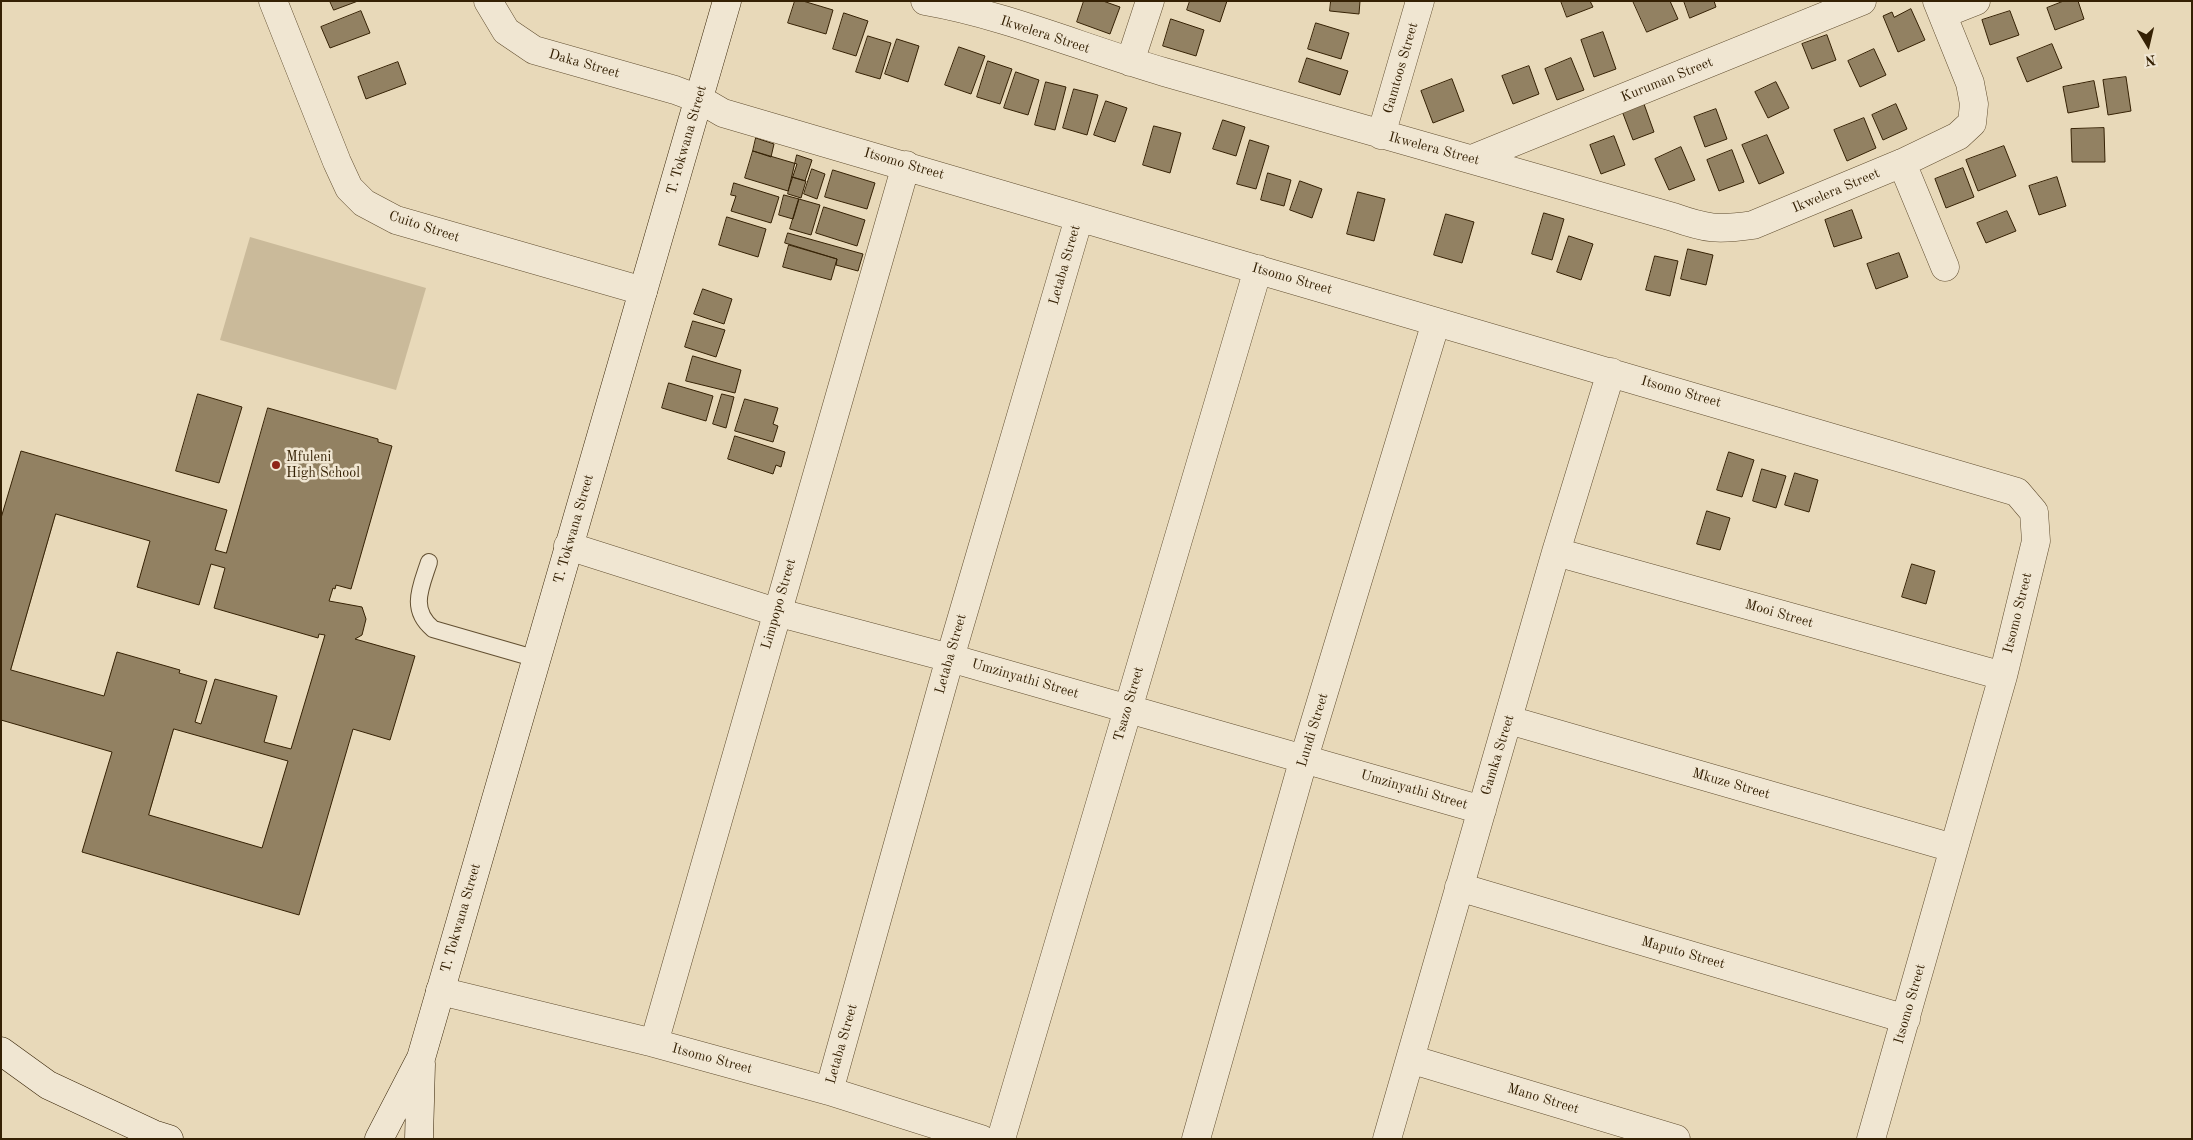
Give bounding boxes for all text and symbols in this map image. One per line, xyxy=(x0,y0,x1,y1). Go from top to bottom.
street label: Ikwelera Street xyxy=(998,13,1092,57)
north arrow xyxy=(2123,20,2173,70)
street label: Gamtoos Street xyxy=(1380,21,1422,115)
street label: Daka Street xyxy=(547,46,621,82)
text: N xyxy=(2144,52,2157,68)
street label: Kuruman Street xyxy=(1618,54,1716,106)
street label: T. Tokwana Street xyxy=(663,83,711,197)
street label: Ikwelera Street xyxy=(1387,129,1481,169)
street label: Itsomo Street xyxy=(862,145,946,183)
street label: Ikwelera Street xyxy=(1790,165,1882,217)
street label: Cuito Street xyxy=(386,208,462,246)
street label: Letaba Street xyxy=(1046,223,1084,307)
street label: Itsomo Street xyxy=(1250,260,1334,298)
street label: Itsomo Street xyxy=(1639,373,1723,411)
place label: Mfuleni High School xyxy=(286,449,360,482)
marker: Mfuleni High School xyxy=(270,459,282,471)
street label: T. Tokwana Street xyxy=(550,472,598,586)
street label: Limpopo Street xyxy=(758,557,800,651)
street label: Itsomo Street xyxy=(2000,571,2036,655)
street label: Mooi Street xyxy=(1743,596,1815,632)
street label: Letaba Street xyxy=(932,612,970,696)
street label: Umzinyathi Street xyxy=(969,656,1081,702)
street label: Tsazo Street xyxy=(1110,665,1148,743)
street label: Lundi Street xyxy=(1294,691,1332,769)
street label: Gamka Street xyxy=(1478,713,1518,797)
street label: Mkuze Street xyxy=(1690,765,1772,803)
street label: Umzinyathi Street xyxy=(1358,767,1470,813)
street label: T. Tokwana Street xyxy=(437,861,485,975)
street label: Maputo Street xyxy=(1639,933,1727,973)
street label: Itsomo Street xyxy=(1891,962,1929,1046)
street label: Letaba Street xyxy=(823,1002,861,1086)
street label: Itsomo Street xyxy=(670,1040,754,1078)
street label: Mano Street xyxy=(1505,1080,1581,1118)

